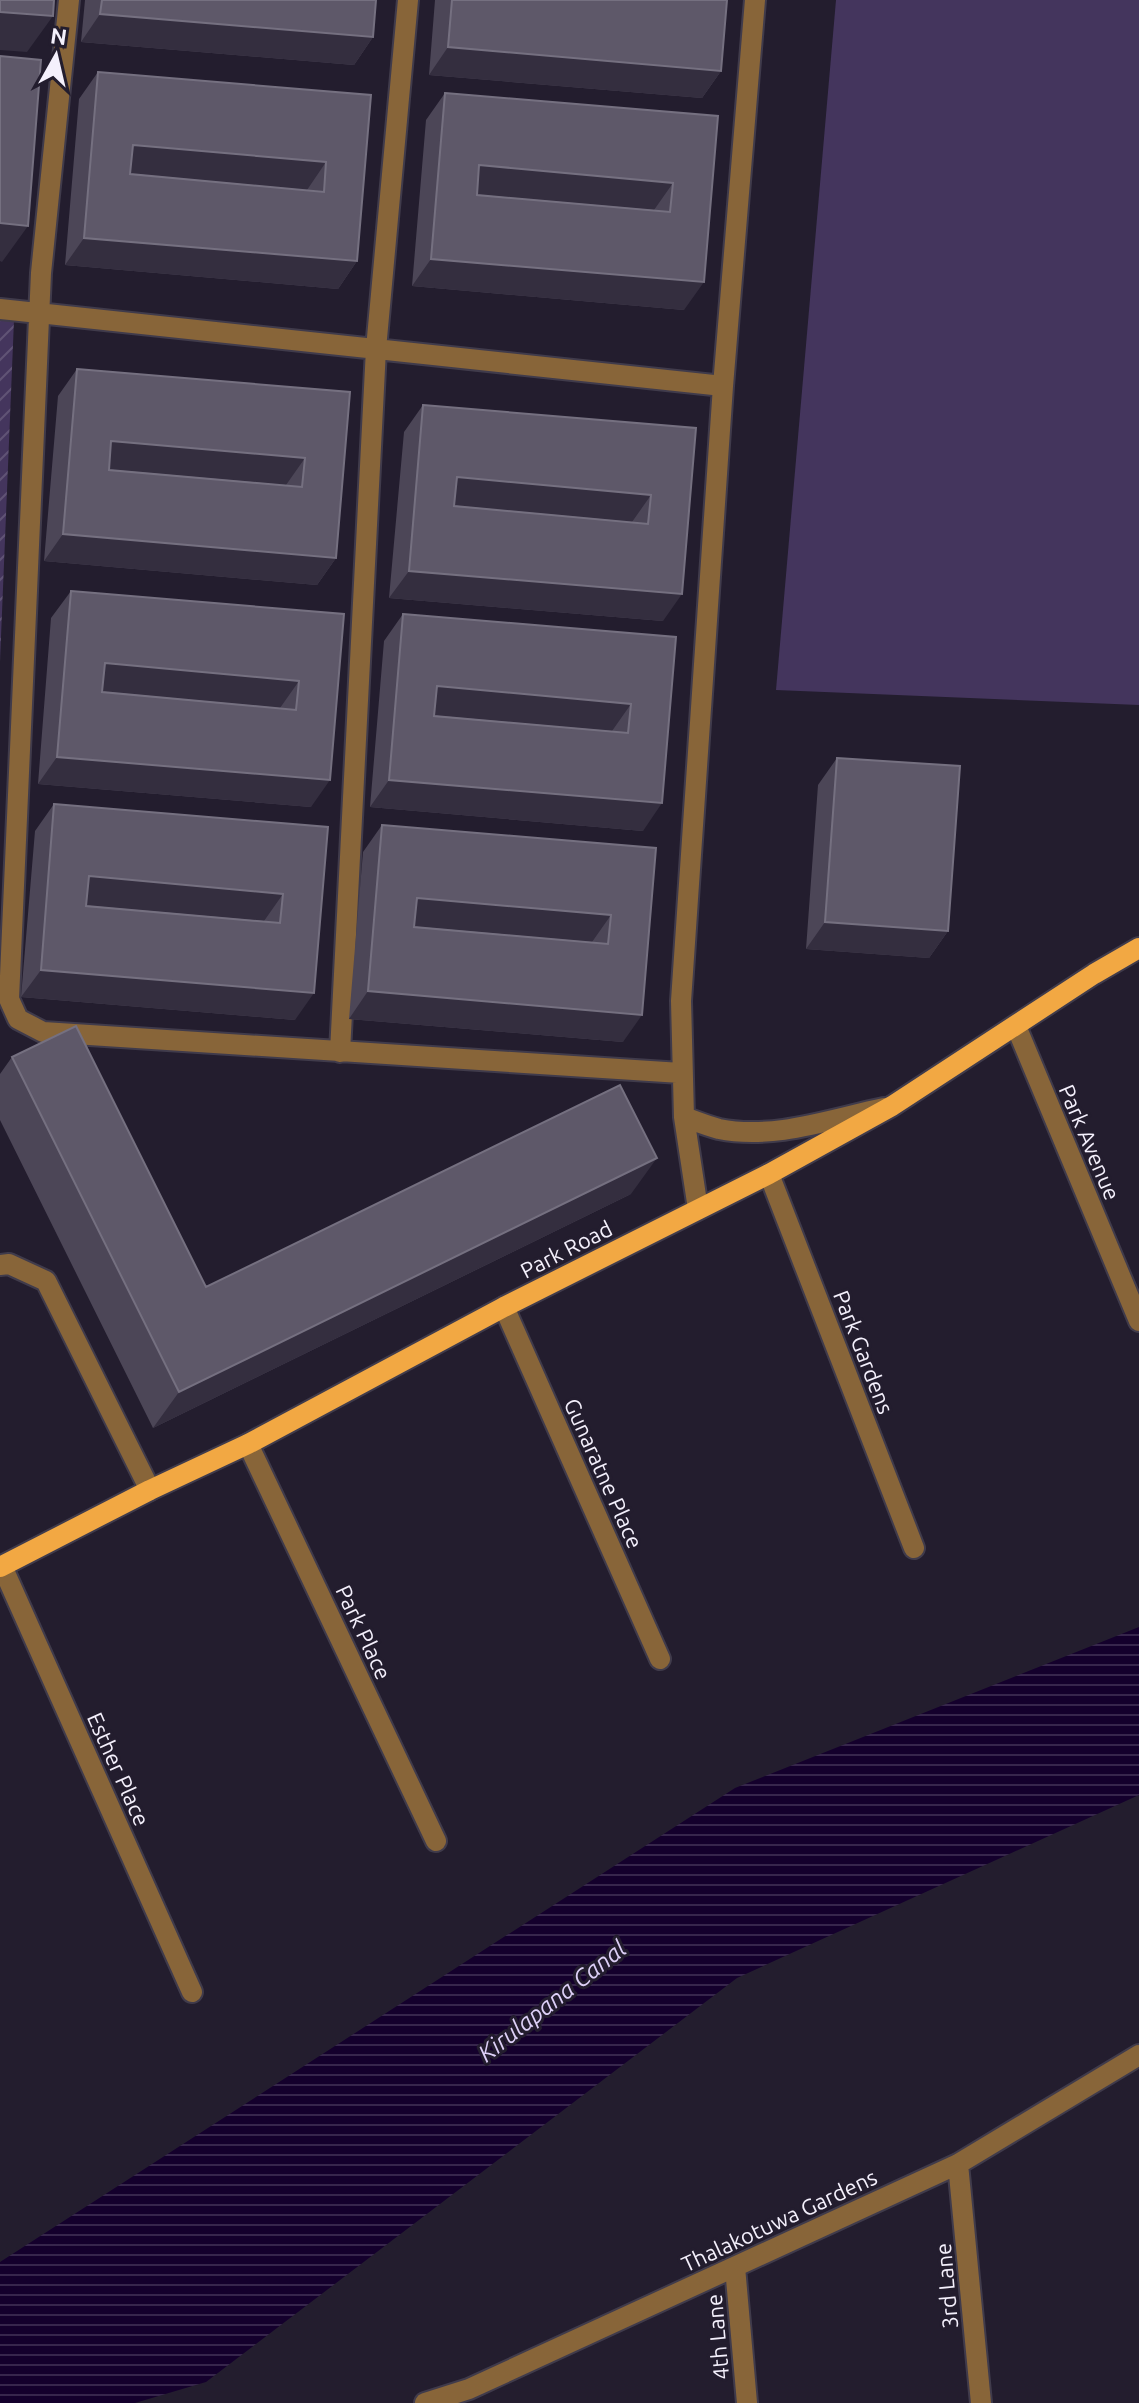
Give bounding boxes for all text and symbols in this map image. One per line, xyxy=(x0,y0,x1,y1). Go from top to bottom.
north arrow xyxy=(16,16,96,96)
text: N xyxy=(49,22,69,49)
street label: Park Avenue xyxy=(1054,1081,1126,1203)
street label: Park Road xyxy=(516,1215,616,1283)
street label: Park Gardens xyxy=(829,1287,899,1417)
street label: Gunaratne Place xyxy=(560,1394,648,1552)
street label: Park Place xyxy=(331,1581,397,1683)
street label: Esther Place xyxy=(83,1709,155,1829)
water label: Kirulapana Canal xyxy=(473,1935,632,2067)
street label: Thalakotuwa Gardens xyxy=(677,2164,881,2276)
street label: 3rd Lane xyxy=(930,2242,962,2330)
street label: 4th Lane xyxy=(701,2293,733,2381)

